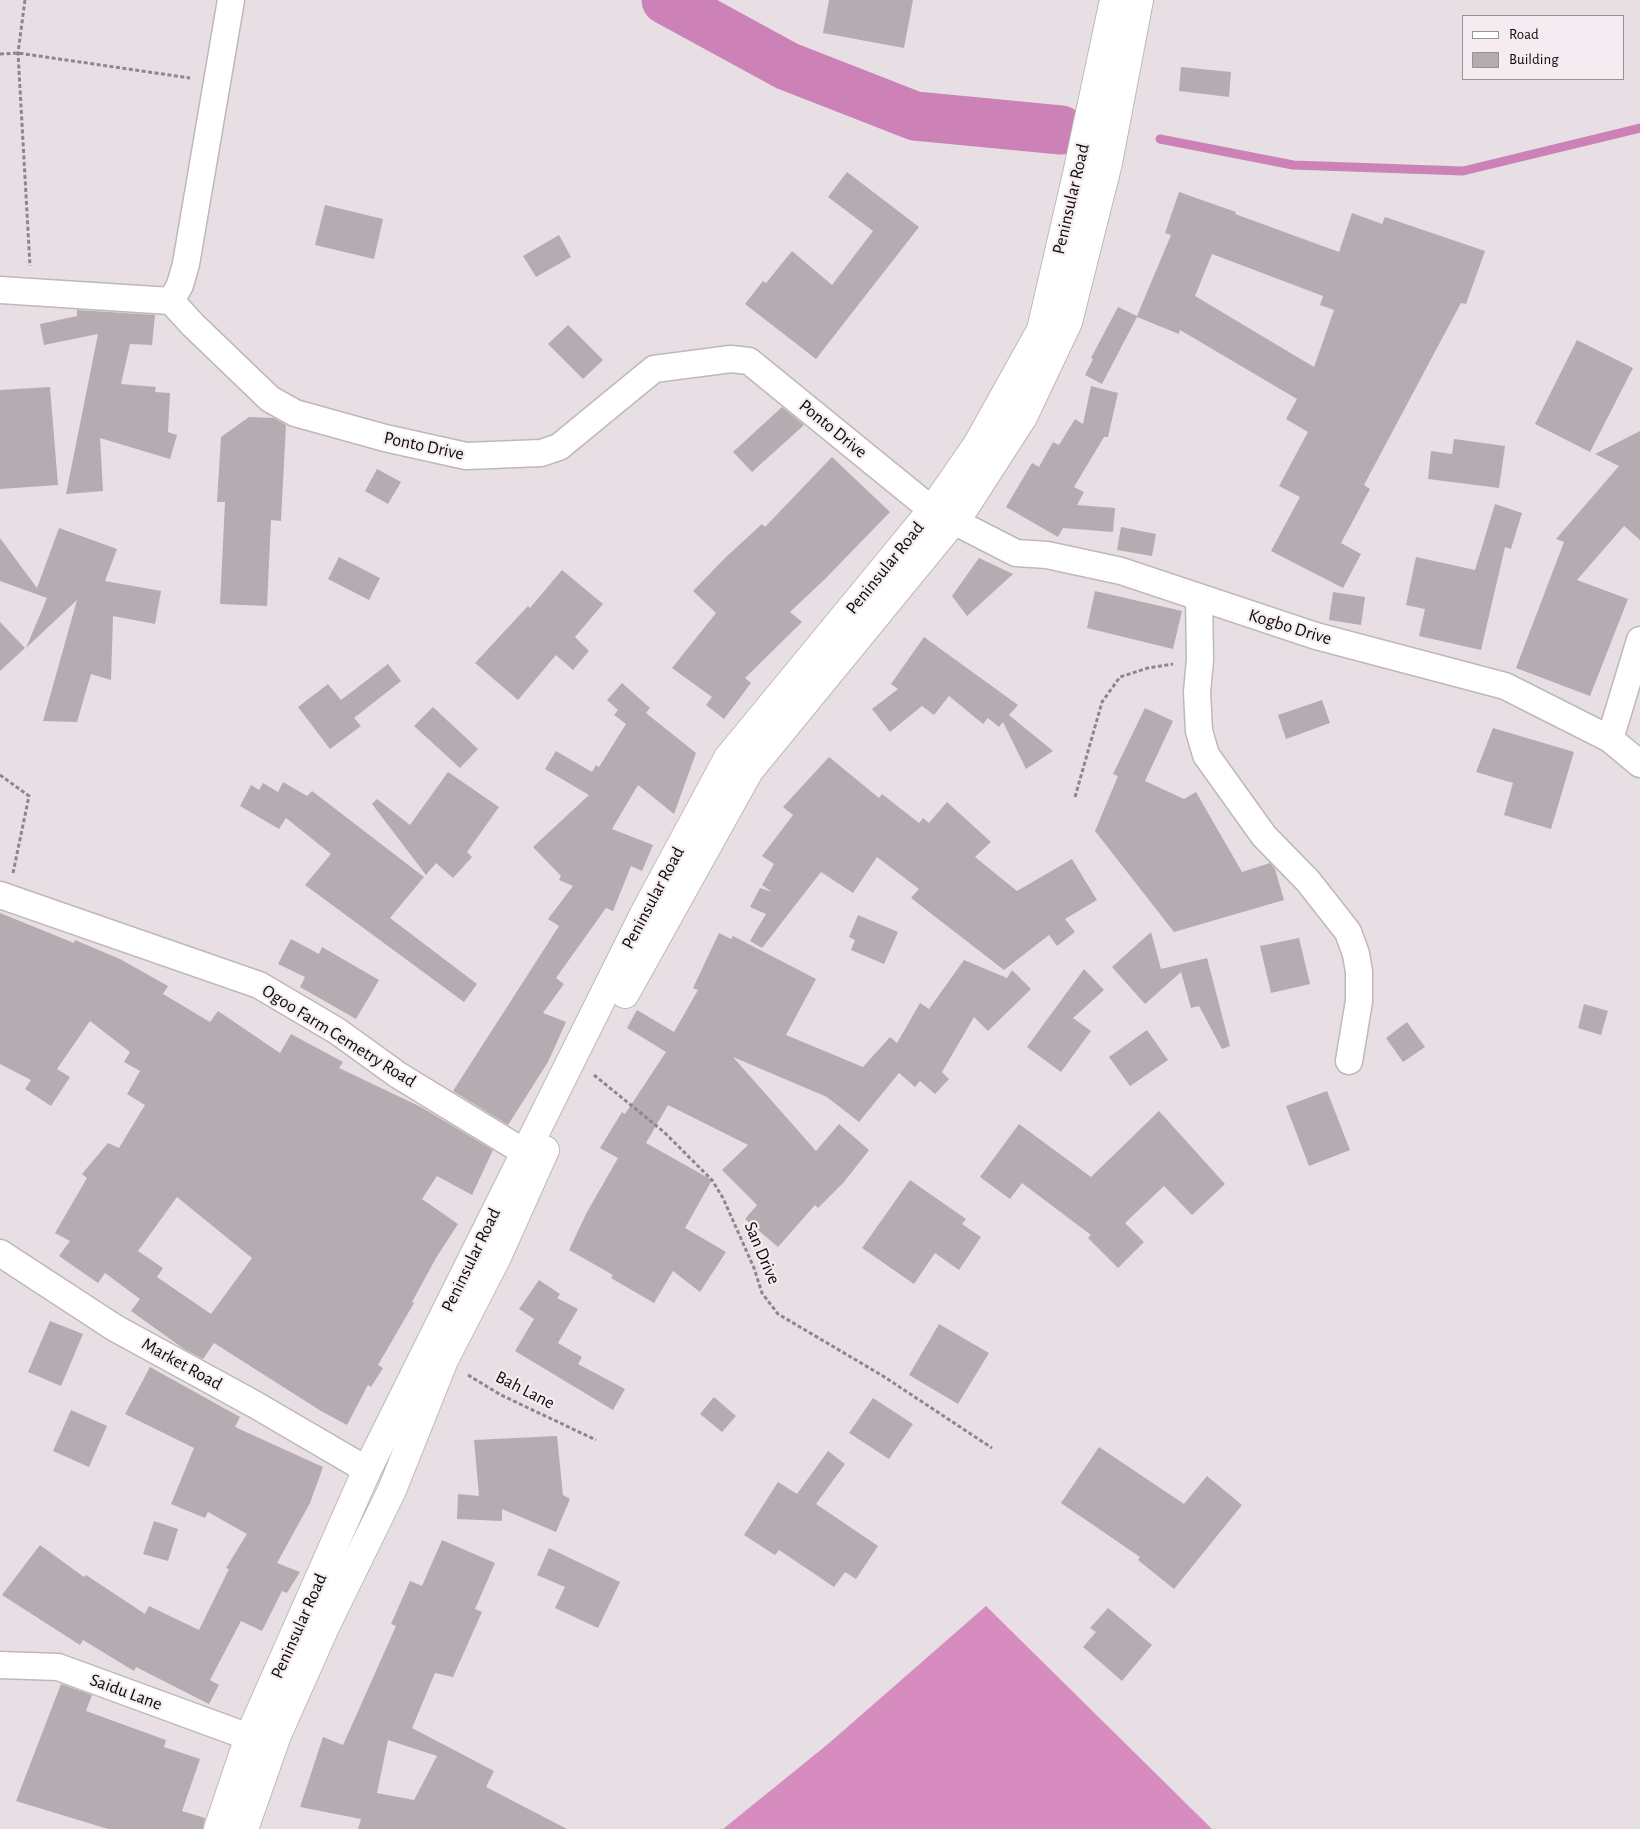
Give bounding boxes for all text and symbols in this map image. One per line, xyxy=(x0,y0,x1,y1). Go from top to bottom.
legend xyxy=(1462,15,1625,80)
text: Road xyxy=(1509,27,1539,42)
text: Building xyxy=(1509,52,1559,67)
street label: Peninsular Road xyxy=(1048,142,1094,256)
street label: Ponto Drive xyxy=(795,395,871,463)
street label: Ponto Drive xyxy=(382,427,466,465)
street label: Peninsular Road xyxy=(841,517,929,619)
street label: Kogbo Drive xyxy=(1246,604,1334,650)
street label: Peninsular Road xyxy=(617,843,689,953)
street label: Ogoo Farm Cemetry Road xyxy=(258,980,420,1092)
street label: Peninsular Road xyxy=(437,1205,505,1315)
street label: San Drive xyxy=(739,1218,785,1288)
street label: Market Road xyxy=(138,1333,226,1395)
street label: Bah Lane xyxy=(492,1366,558,1414)
street label: Peninsular Road xyxy=(266,1570,332,1682)
street label: Saidu Lane xyxy=(87,1669,165,1715)

